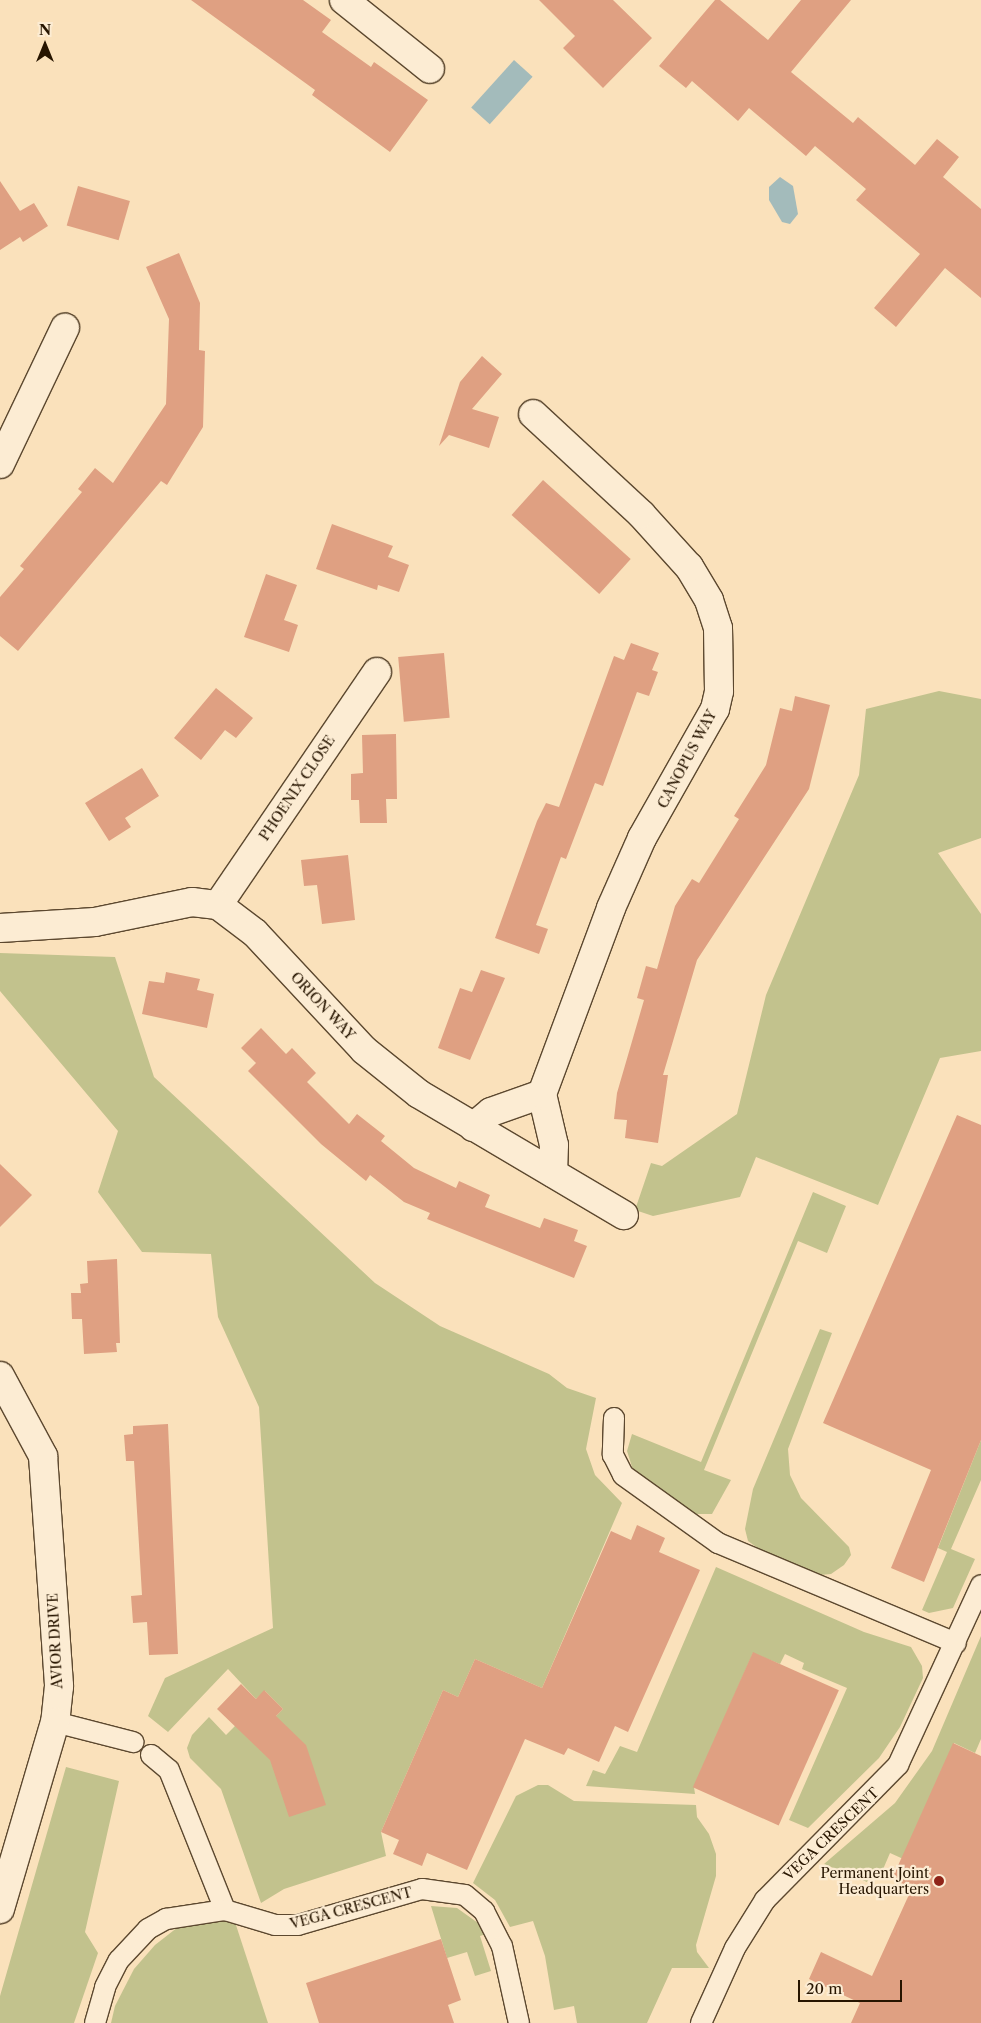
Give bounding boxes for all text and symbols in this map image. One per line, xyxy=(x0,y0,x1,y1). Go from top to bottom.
north arrow xyxy=(20,20,70,70)
text: N xyxy=(39,21,51,39)
street label: CANOPUS WAY xyxy=(654,707,720,811)
street label: PHOENIX CLOSE xyxy=(256,732,338,844)
street label: ORION WAY xyxy=(287,968,359,1044)
street label: AVIOR DRIVE xyxy=(44,1592,66,1690)
street label: VEGA CRESCENT xyxy=(780,1784,882,1884)
place label: Permanent Joint Headquarters xyxy=(821,1865,929,1898)
marker: Permanent Joint Headquarters xyxy=(933,1875,945,1887)
street label: VEGA CRESCENT xyxy=(288,1884,414,1932)
scale bar xyxy=(801,1970,905,2002)
text: 20 m xyxy=(806,1979,842,1998)

